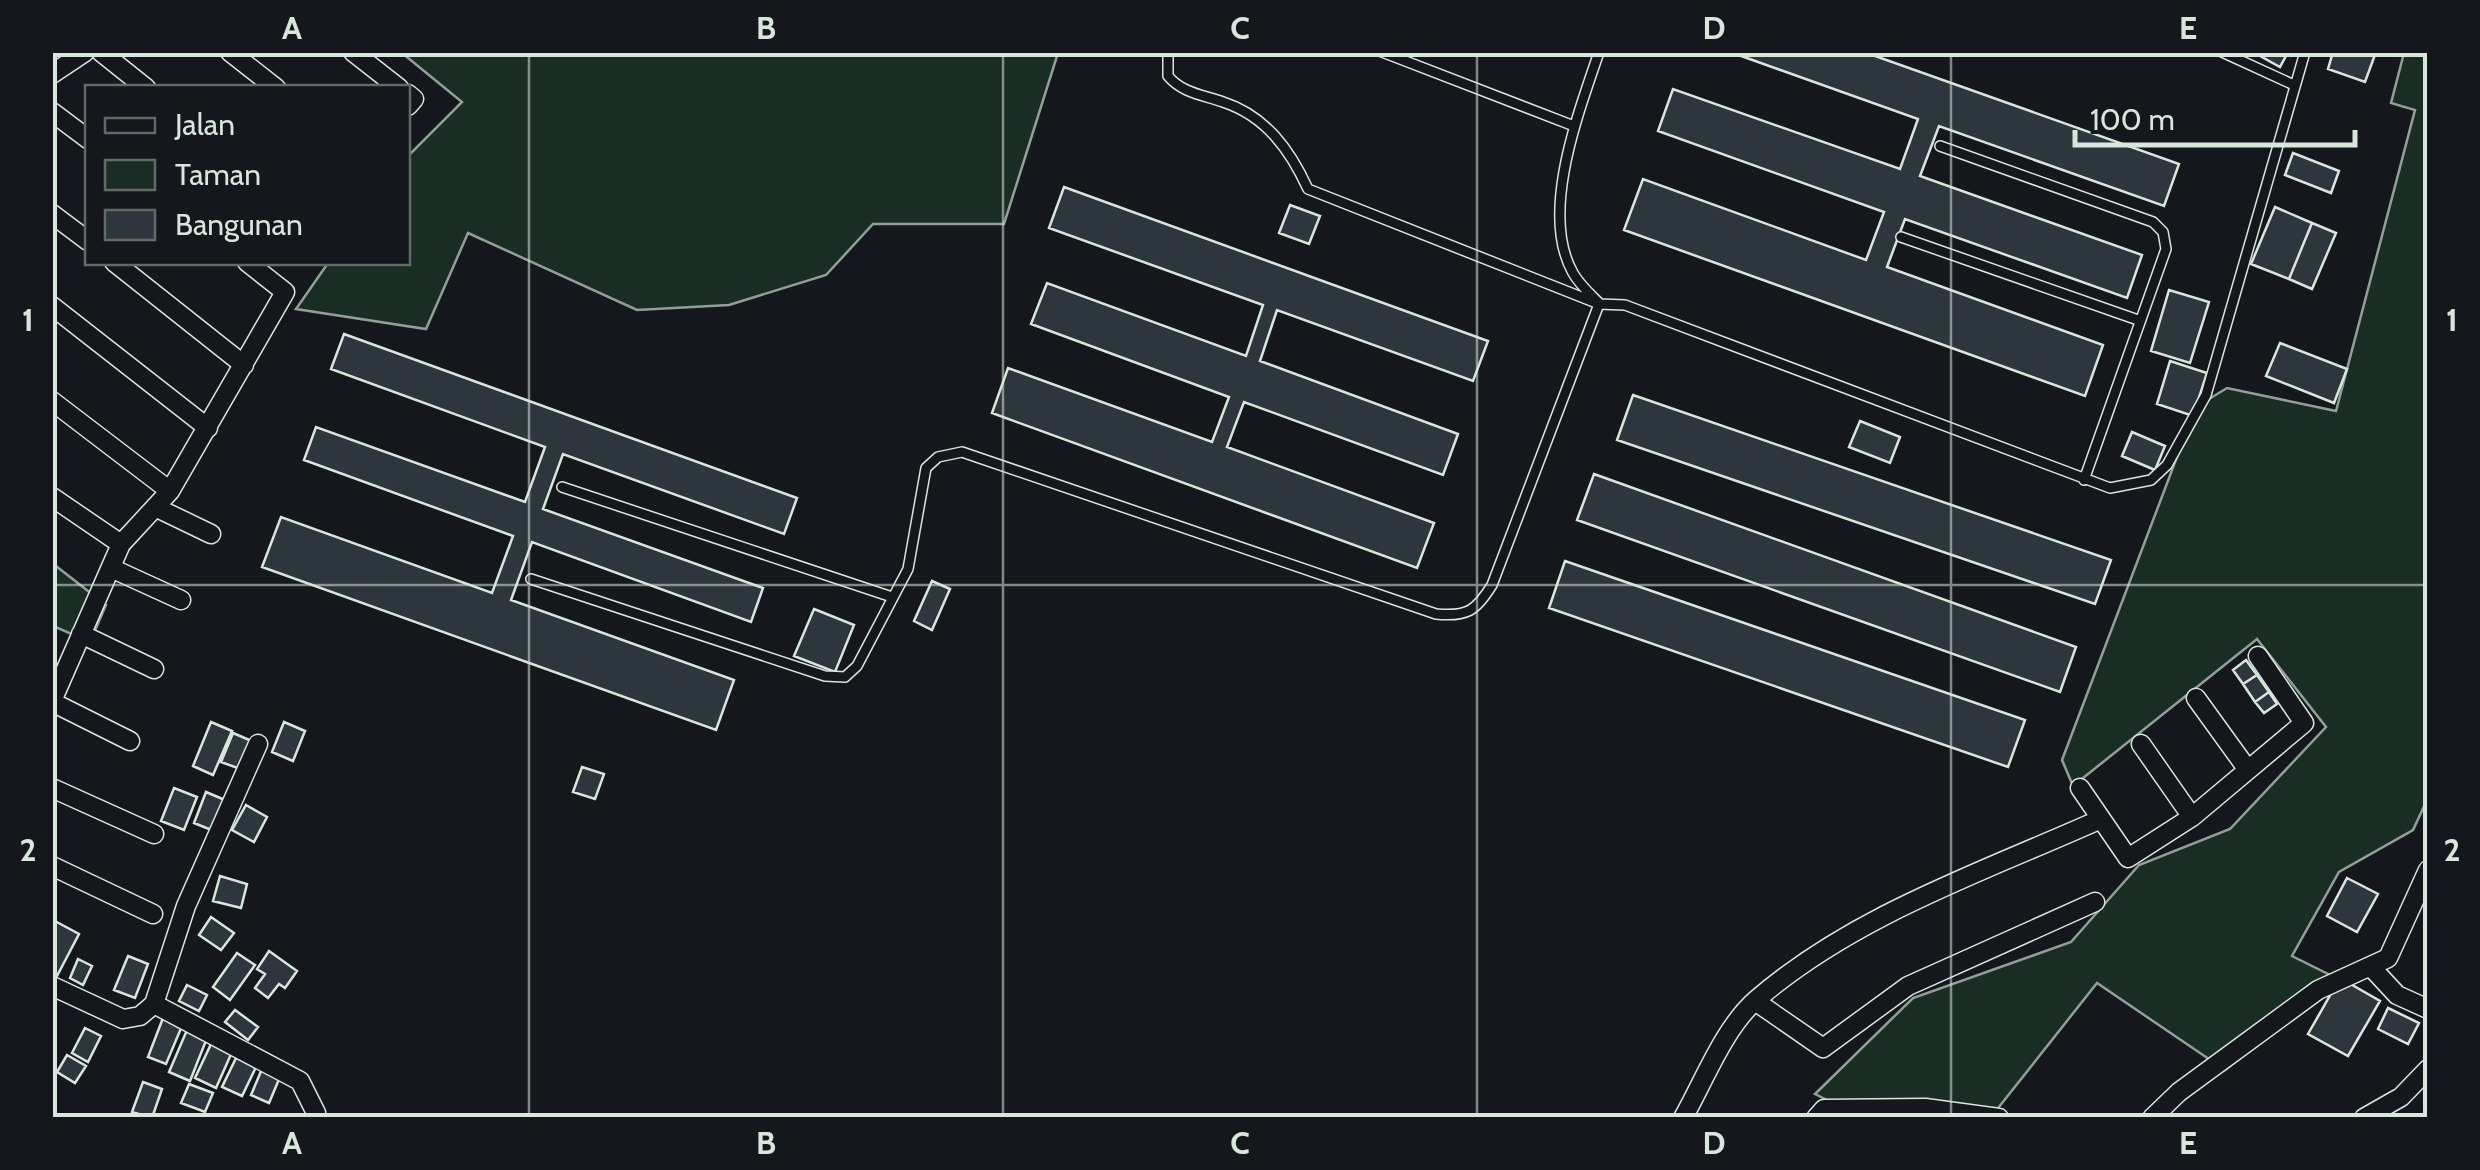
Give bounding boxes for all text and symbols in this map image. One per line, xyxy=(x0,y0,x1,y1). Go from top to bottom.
text: A xyxy=(282,8,302,47)
text: B xyxy=(756,8,776,47)
text: C xyxy=(1230,8,1250,47)
text: D xyxy=(1702,8,1726,47)
text: E xyxy=(2179,8,2197,47)
legend xyxy=(85,85,410,265)
scale bar xyxy=(2075,85,2355,147)
text: 100 m xyxy=(2090,101,2175,138)
text: Jalan xyxy=(174,106,235,143)
text: Taman xyxy=(175,156,261,193)
text: Bangunan xyxy=(175,206,303,243)
text: 1 xyxy=(22,300,34,339)
text: 1 xyxy=(2446,300,2458,339)
text: 2 xyxy=(20,830,36,869)
text: 2 xyxy=(2444,830,2460,869)
text: A xyxy=(282,1123,302,1162)
text: B xyxy=(756,1123,776,1162)
text: C xyxy=(1230,1123,1250,1162)
text: D xyxy=(1702,1123,1726,1162)
text: E xyxy=(2179,1123,2197,1162)

